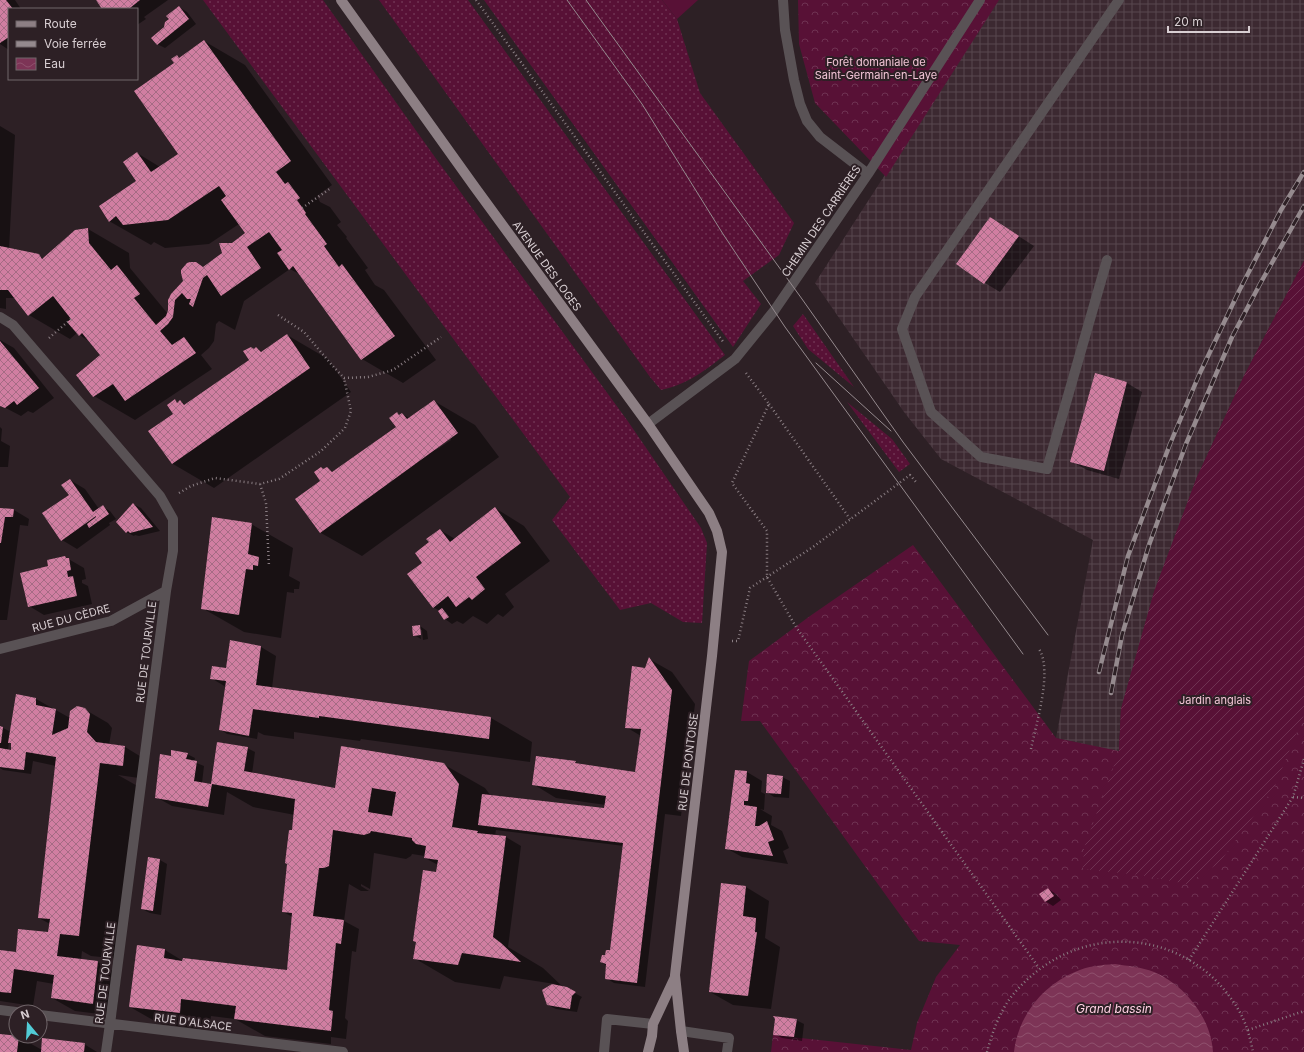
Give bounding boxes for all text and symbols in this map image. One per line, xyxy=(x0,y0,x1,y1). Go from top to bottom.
legend xyxy=(8,8,138,80)
scale bar xyxy=(1168,8,1249,34)
text: 20 m xyxy=(1174,14,1203,29)
text: Route xyxy=(44,16,77,31)
text: Voie ferrée xyxy=(44,36,106,51)
park label: Forêt domaniale de Saint-Germain-en-Laye xyxy=(815,55,937,82)
text: Eau xyxy=(44,56,65,71)
street label: CHEMIN DES CARRIÈRES xyxy=(778,162,864,280)
street label: AVENUE DES LOGES xyxy=(510,218,584,314)
street label: RUE DE TOURVILLE xyxy=(133,600,159,704)
street label: RUE DU CÈDRE xyxy=(30,601,112,635)
park label: Jardin anglais xyxy=(1179,693,1251,707)
street label: RUE DE PONTOISE xyxy=(675,712,701,812)
street label: RUE DE TOURVILLE xyxy=(92,921,118,1025)
water label: Grand bassin xyxy=(1076,1001,1152,1016)
north arrow xyxy=(8,1004,48,1044)
text: N xyxy=(19,1007,31,1022)
street label: RUE D'ALSACE xyxy=(153,1010,233,1034)

